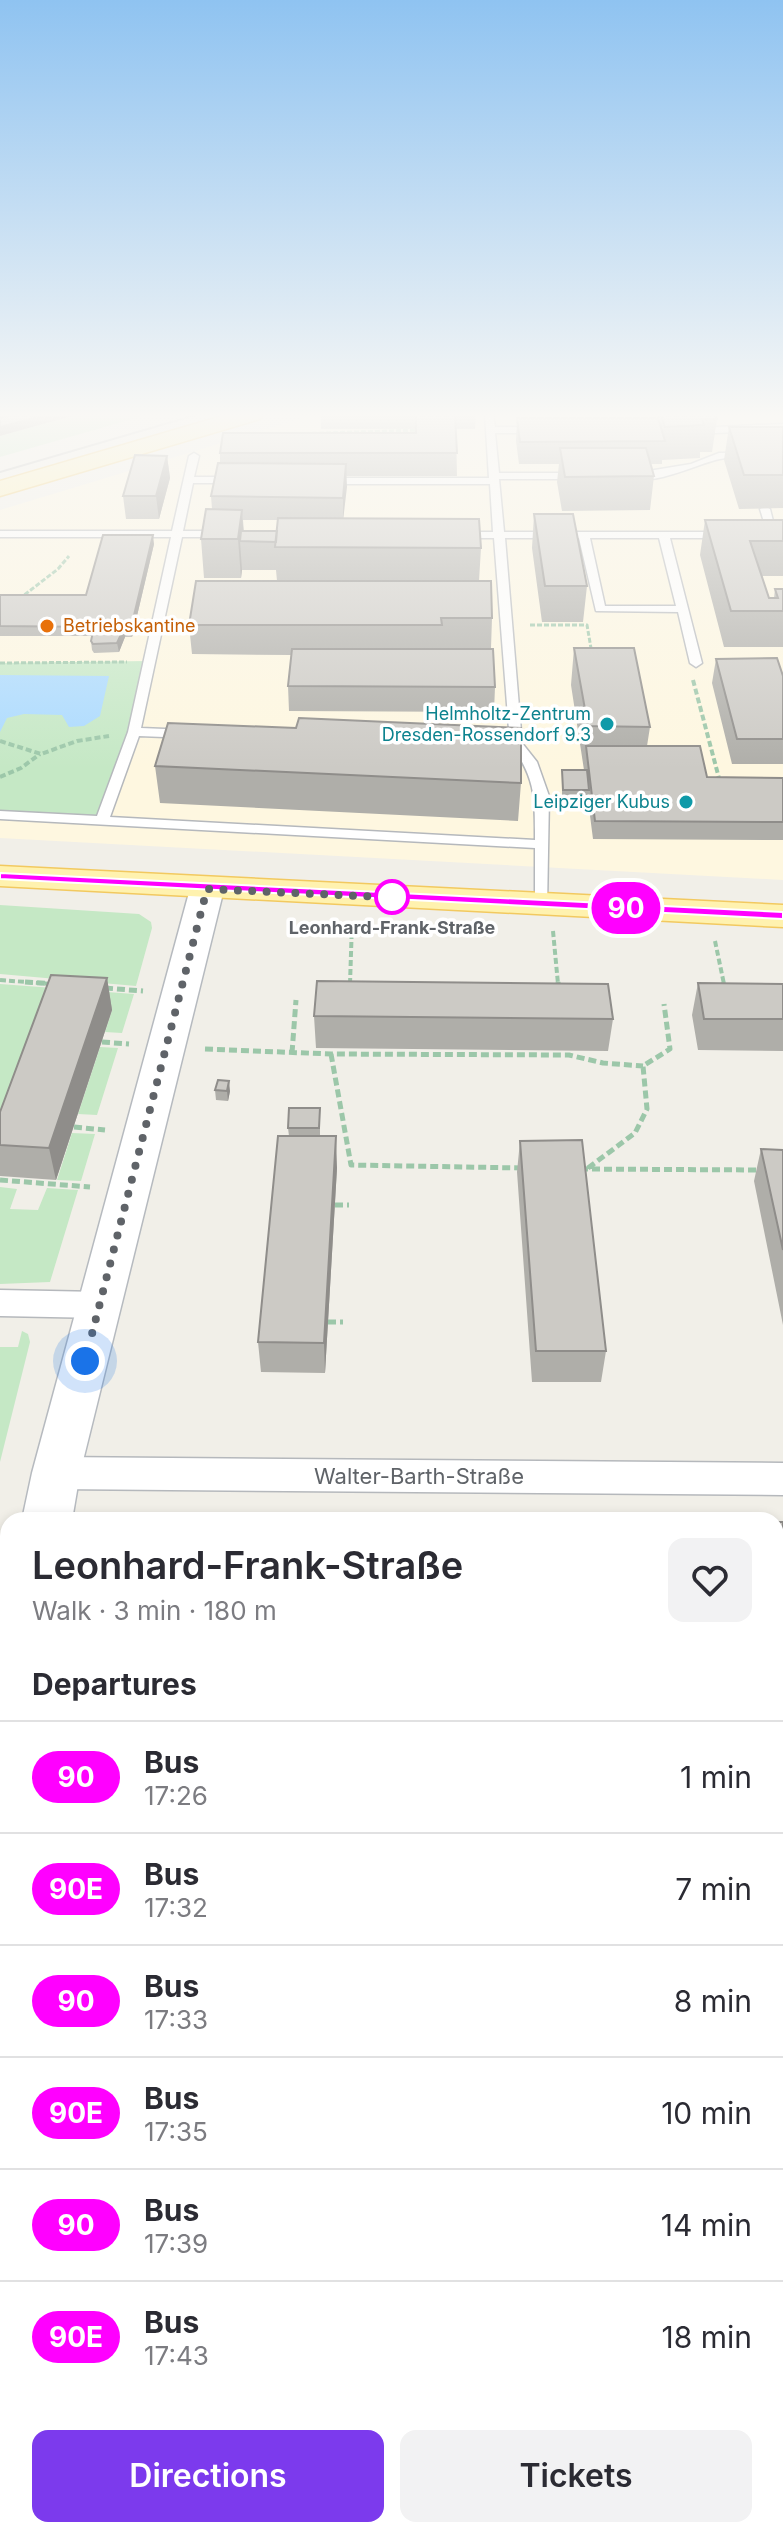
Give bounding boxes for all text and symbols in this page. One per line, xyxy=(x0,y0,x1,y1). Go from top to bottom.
place label: Betriebskantine xyxy=(63,615,196,636)
marker: Betriebskantine xyxy=(38,617,56,635)
place label: Helmholtz-Zentrum Dresden-Rossendorf 9.3 xyxy=(382,703,591,745)
marker: Helmholtz-Zentrum Dresden-Rossendorf 9.3 xyxy=(598,715,616,733)
place label: Leipziger Kubus xyxy=(533,791,670,812)
marker: Leipziger Kubus xyxy=(677,793,695,811)
marker: Leonhard-Frank-Straße xyxy=(375,880,409,914)
line badge: 90 xyxy=(590,882,662,934)
text: 90 xyxy=(607,891,645,925)
place label: Leonhard-Frank-Straße xyxy=(289,917,496,938)
your location xyxy=(65,1341,105,1381)
street label: Walter-Barth-Straße xyxy=(314,1463,524,1489)
button: heart xyxy=(668,1538,752,1622)
text: Leonhard-Frank-Straße xyxy=(32,1542,463,1588)
text: Walk · 3 min · 180 m xyxy=(32,1595,277,1626)
text: Departures xyxy=(32,1666,197,1702)
text: Bus xyxy=(144,1744,199,1780)
text: 1 min xyxy=(680,1759,752,1795)
text: 90 xyxy=(57,1760,95,1794)
text: 17:26 xyxy=(144,1780,208,1811)
text: Bus xyxy=(144,1856,199,1892)
text: 7 min xyxy=(675,1871,752,1907)
text: 90E xyxy=(49,1872,103,1906)
text: 17:32 xyxy=(144,1892,208,1923)
text: Bus xyxy=(144,1968,199,2004)
text: 8 min xyxy=(674,1983,752,2019)
text: 90 xyxy=(57,1984,95,2018)
text: 17:33 xyxy=(144,2004,208,2035)
text: Bus xyxy=(144,2080,199,2116)
text: 10 min xyxy=(661,2095,752,2131)
text: 90E xyxy=(49,2096,103,2130)
text: 17:35 xyxy=(144,2116,208,2147)
text: Bus xyxy=(144,2192,199,2228)
text: 14 min xyxy=(661,2207,752,2243)
text: 90 xyxy=(57,2208,95,2242)
text: 17:39 xyxy=(144,2228,208,2259)
text: Bus xyxy=(144,2304,199,2340)
text: 18 min xyxy=(662,2319,752,2355)
text: 90E xyxy=(49,2320,103,2354)
text: 17:43 xyxy=(144,2340,209,2371)
button: Directions xyxy=(32,2430,384,2522)
button: Tickets xyxy=(400,2430,752,2522)

